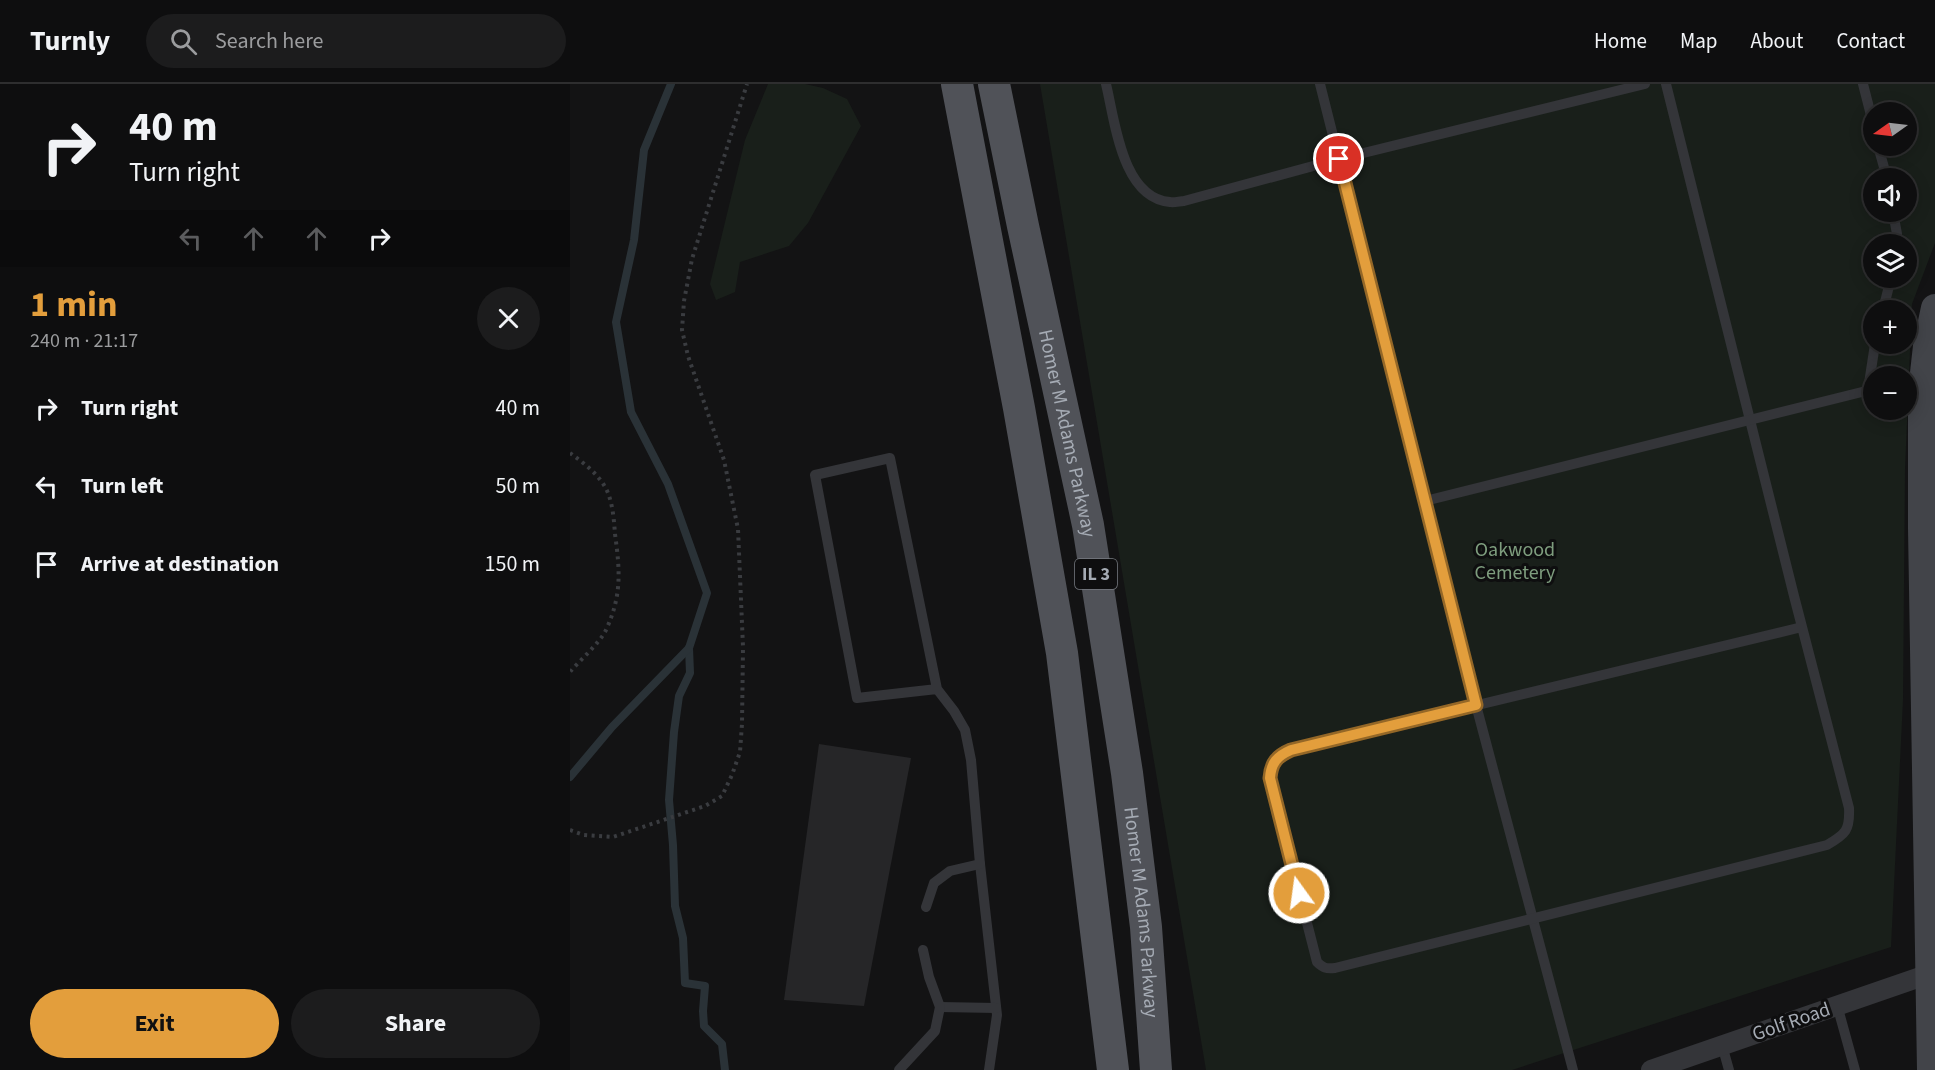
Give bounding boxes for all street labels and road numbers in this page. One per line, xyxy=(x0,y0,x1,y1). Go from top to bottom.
street label: Homer M Adams Parkway xyxy=(1031,327,1103,540)
road number: IL 3 xyxy=(1075,559,1117,589)
street label: Homer M Adams Parkway xyxy=(1116,805,1165,1019)
street label: Golf Road xyxy=(1748,996,1834,1048)

